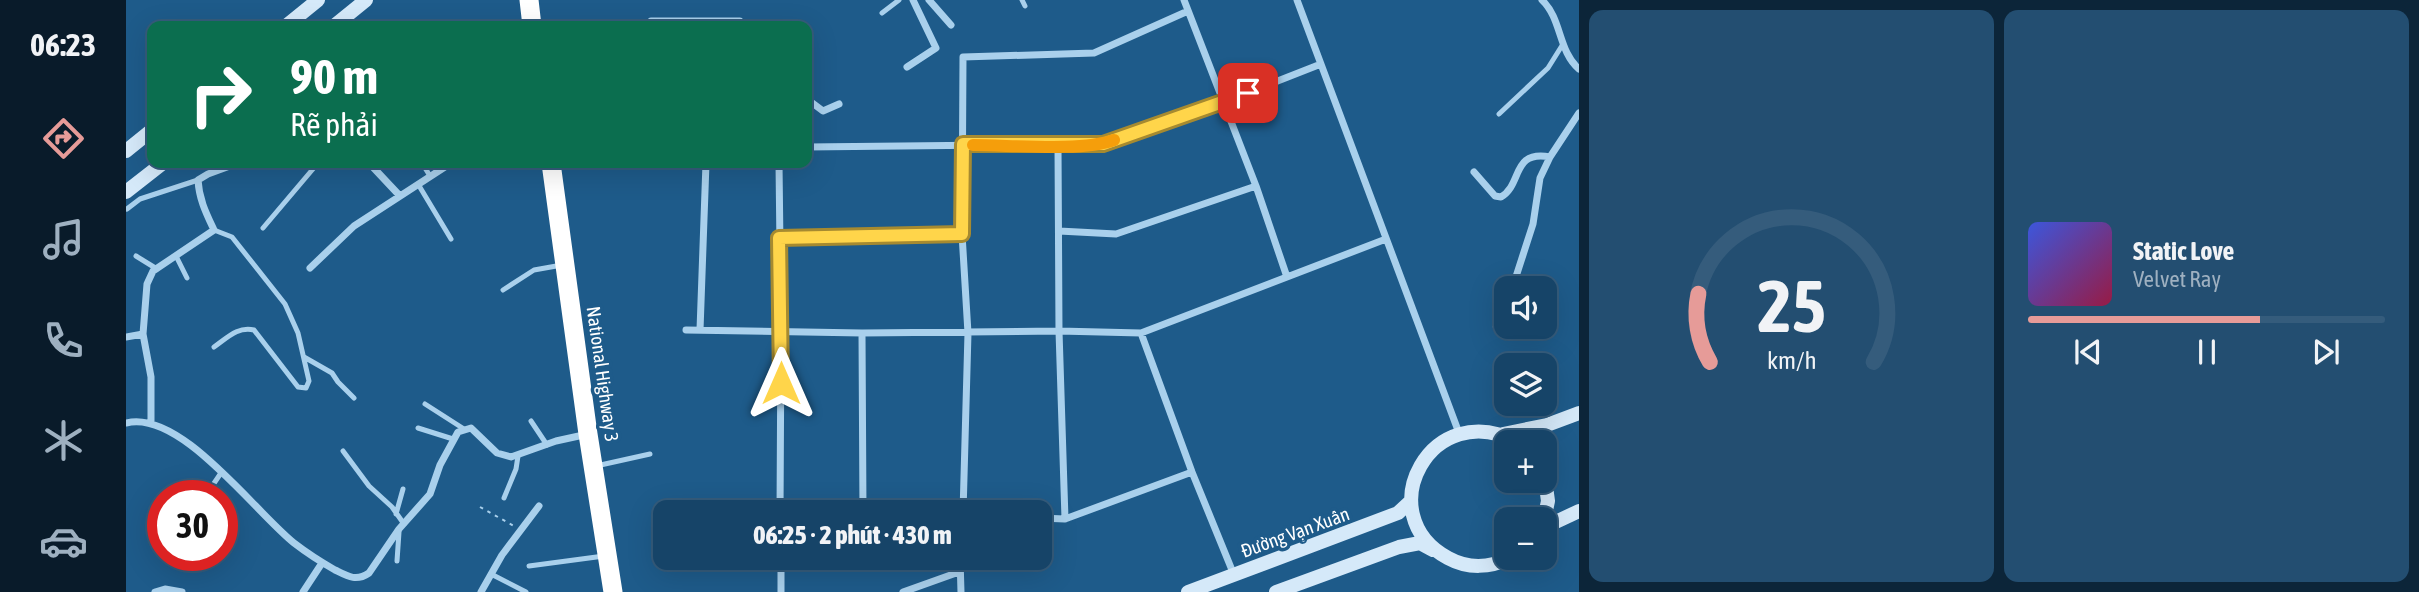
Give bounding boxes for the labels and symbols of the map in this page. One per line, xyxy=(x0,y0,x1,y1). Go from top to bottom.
pin xyxy=(1218,63,1278,123)
street label: National Highway 3 xyxy=(583,305,623,443)
position arrow xyxy=(744,346,818,420)
speed limit sign: 30 xyxy=(147,480,238,571)
street label: Đường Vạn Xuân xyxy=(1238,502,1352,562)

